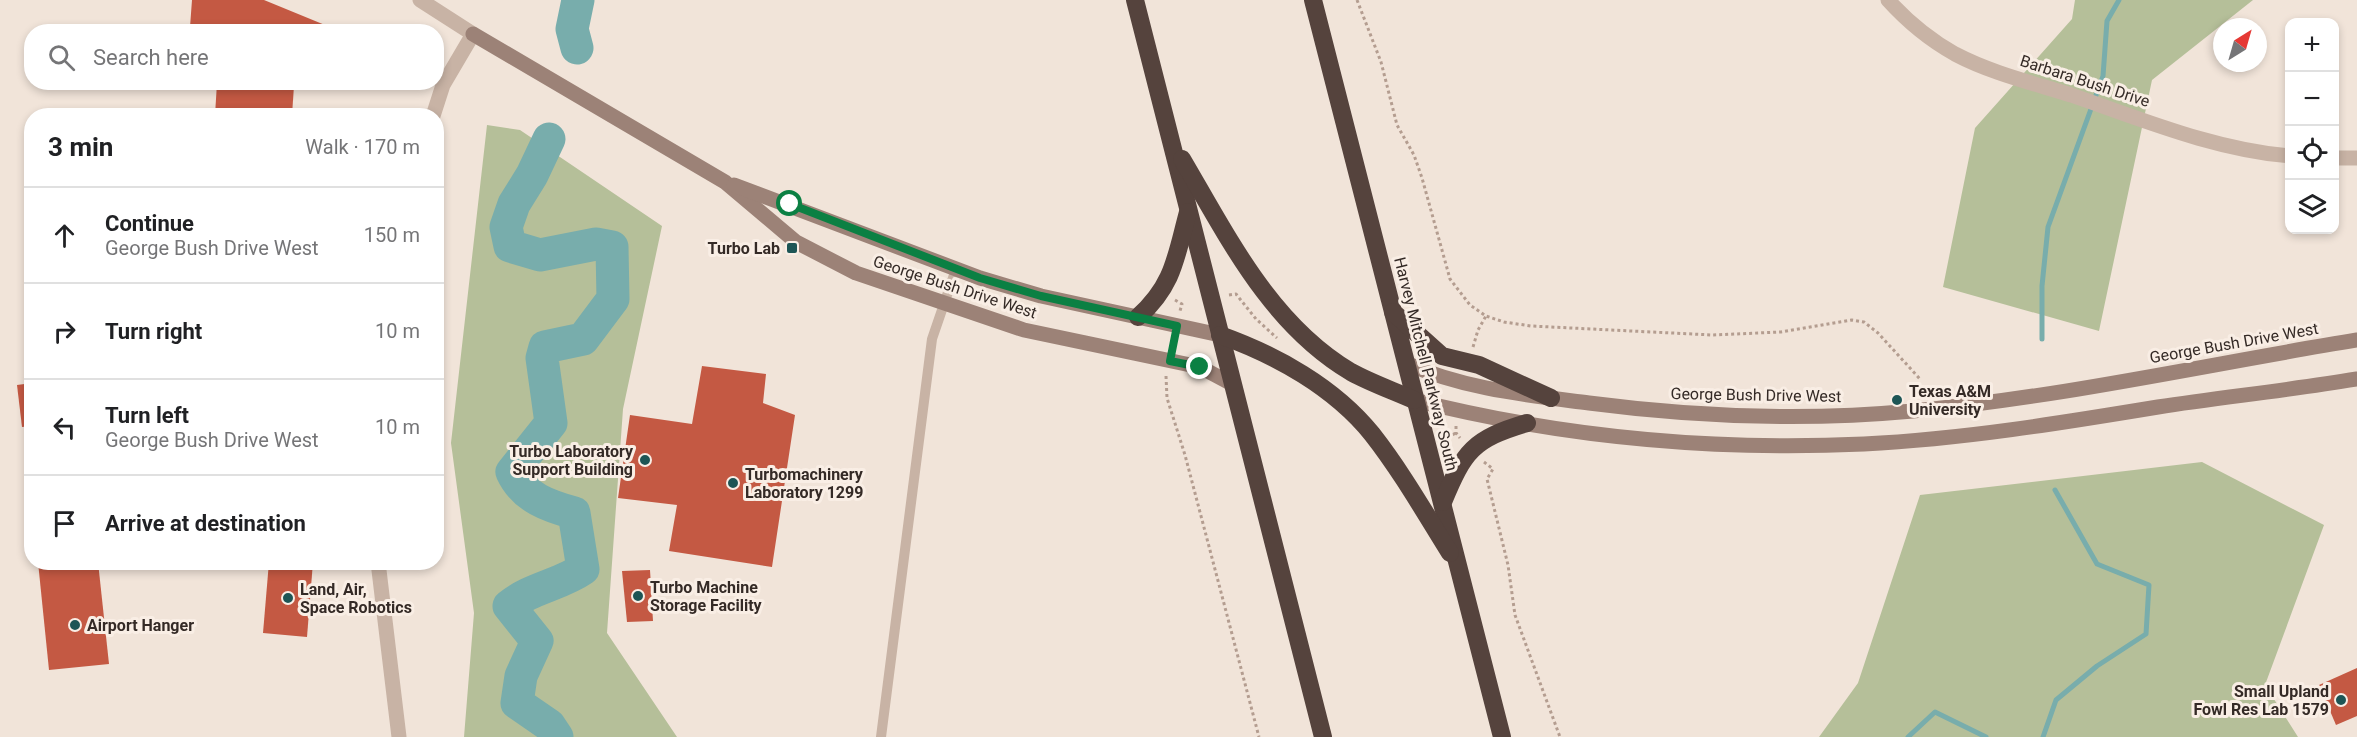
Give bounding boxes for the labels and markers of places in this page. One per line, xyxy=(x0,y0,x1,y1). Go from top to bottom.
place label: Turbo Lab xyxy=(708,239,780,258)
marker: Turbo Lab xyxy=(785,241,799,255)
place label: Texas A&M University xyxy=(1909,382,1991,419)
marker: Texas A&M University xyxy=(1890,393,1904,407)
place label: Turbo Laboratory Support Building xyxy=(509,442,634,479)
marker: Turbo Laboratory Support Building xyxy=(638,453,652,467)
place label: Turbomachinery Laboratory 1299 xyxy=(745,465,864,502)
marker: Turbomachinery Laboratory 1299 xyxy=(726,476,740,490)
place label: Turbo Machine Storage Facility xyxy=(650,578,763,615)
place label: Land, Air, Space Robotics xyxy=(300,580,412,617)
marker: Turbo Machine Storage Facility xyxy=(631,589,645,603)
marker: Land, Air, Space Robotics xyxy=(281,591,295,605)
place label: Airport Hanger xyxy=(87,616,194,635)
marker: Airport Hanger xyxy=(68,618,82,632)
place label: Small Upland Fowl Res Lab 1579 xyxy=(2193,682,2329,719)
marker: Small Upland Fowl Res Lab 1579 xyxy=(2334,693,2348,707)

